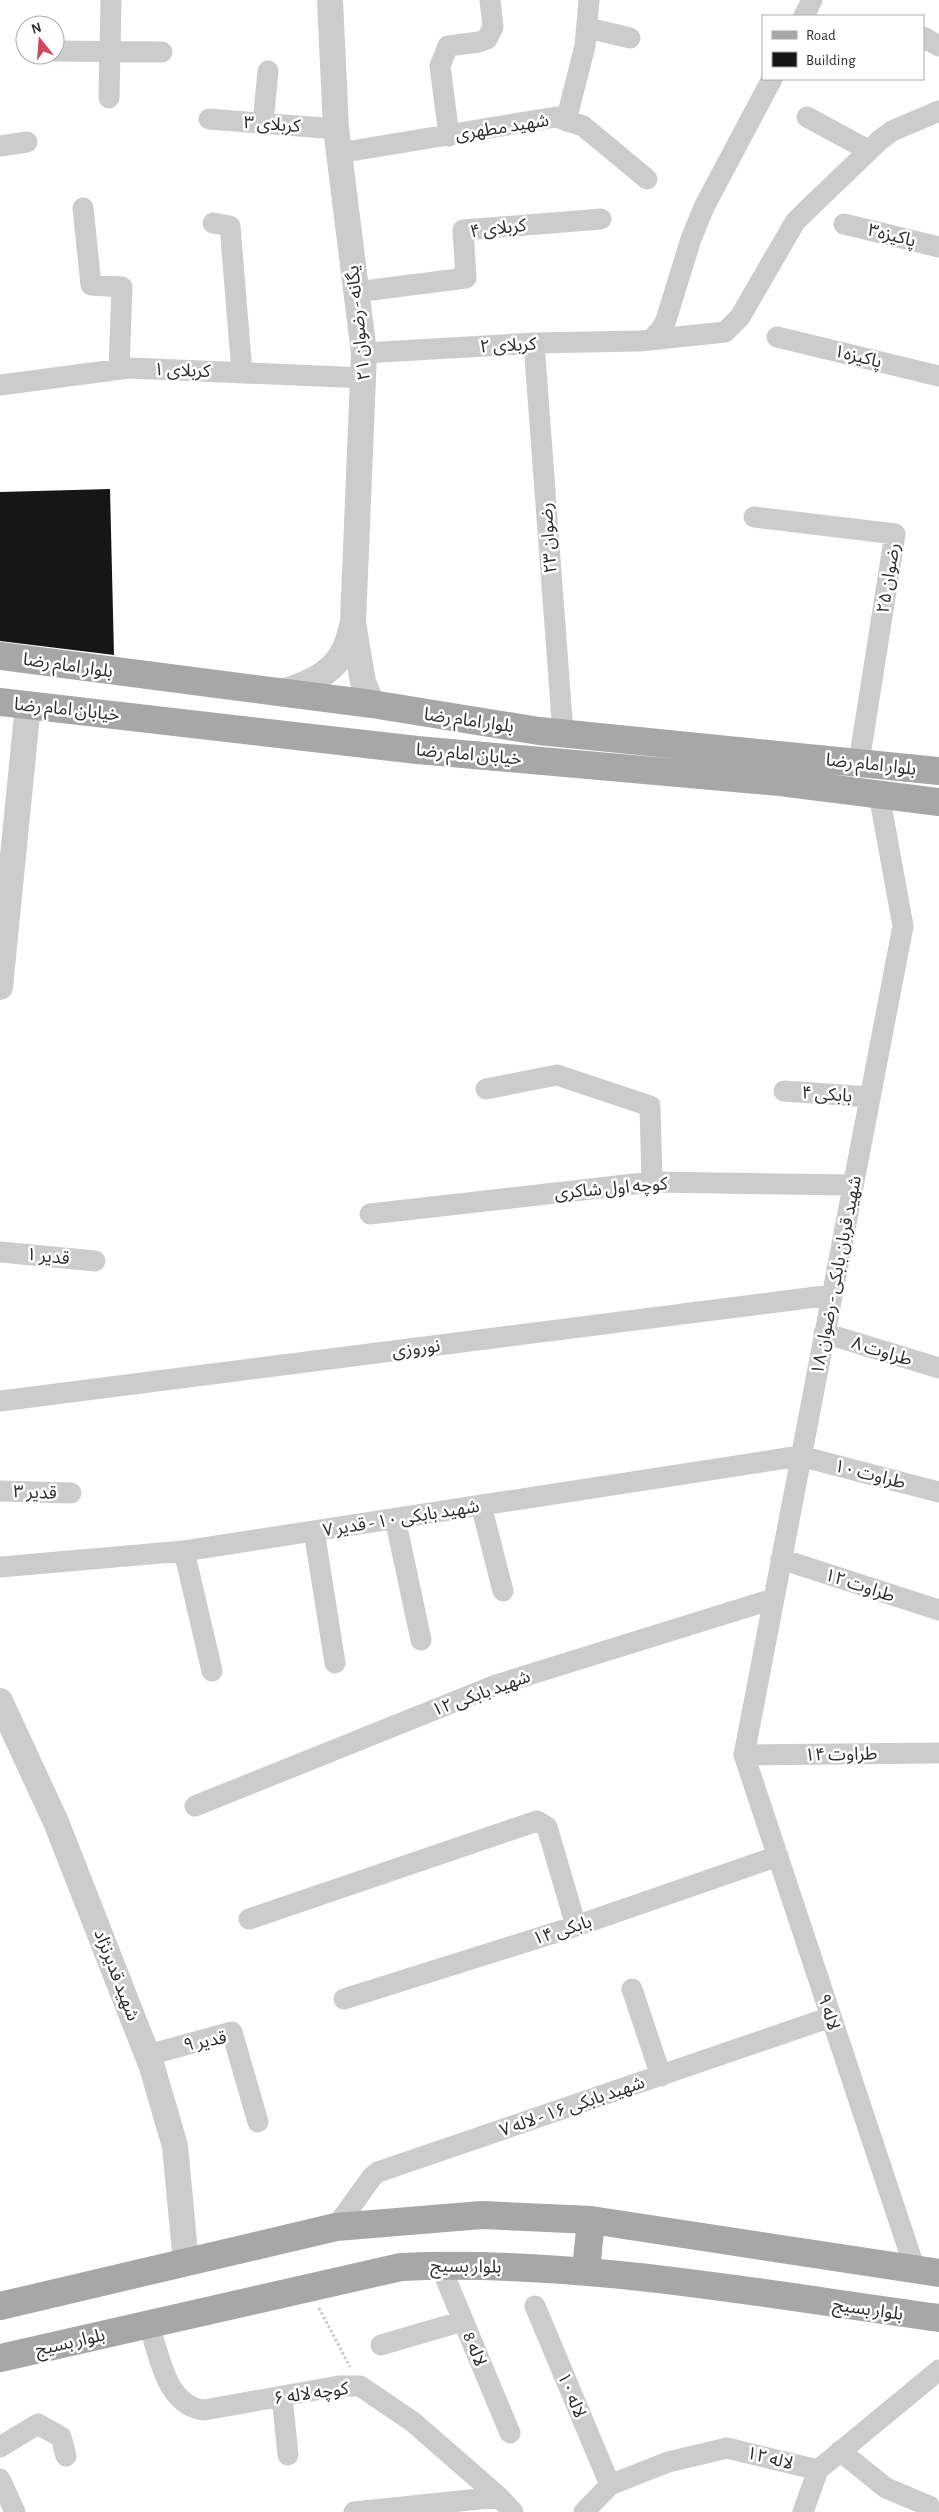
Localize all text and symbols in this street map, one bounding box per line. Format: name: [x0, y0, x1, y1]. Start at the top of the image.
north arrow: [15, 15, 65, 65]
legend: [762, 15, 924, 80]
text: N: [30, 20, 43, 37]
text: Road: [806, 28, 836, 43]
text: Building: [806, 53, 856, 68]
street label: شهید مطهری: [454, 112, 550, 145]
street label: کربلای ۳: [243, 114, 301, 137]
street label: کربلای ۴: [469, 217, 528, 242]
street label: پاکیزه۳: [866, 221, 918, 252]
street label: یگانه - رضوان ۲۱: [343, 264, 375, 382]
street label: کربلای ۲: [479, 336, 537, 357]
street label: پاکیزه۱: [832, 342, 884, 373]
street label: کربلای ۱: [153, 361, 211, 382]
street label: رضوان ۲۳: [538, 502, 561, 574]
street label: رضوان ۲۵: [875, 542, 904, 615]
street label: بلوار امام رضا: [21, 651, 114, 685]
street label: خیابان امام رضا: [13, 695, 121, 728]
street label: بلوار امام رضا: [422, 706, 515, 740]
street label: خیابان امام رضا: [415, 741, 523, 773]
street label: بلوار امام رضا: [824, 751, 917, 783]
street label: بابکی ۴: [801, 1084, 853, 1107]
street label: شهید قربان بابکی - رضوان ۱۸: [809, 1174, 866, 1376]
street label: کوچه اول شاکری: [554, 1175, 669, 1204]
street label: قدیر ۱: [25, 1246, 70, 1269]
street label: طراوت ۸: [849, 1334, 914, 1371]
street label: نوروزی: [391, 1337, 441, 1362]
street label: طراوت ۱۰: [832, 1457, 907, 1493]
street label: قدیر ۳: [13, 1483, 57, 1504]
street label: شهید بابکی ۱۰ - قدیر ۷: [322, 1498, 481, 1541]
street label: طراوت ۱۲: [822, 1566, 897, 1607]
street label: شهید بابکی ۱۲: [430, 1668, 533, 1721]
street label: طراوت ۱۴: [805, 1745, 878, 1766]
street label: بابکی ۱۴: [531, 1913, 594, 1950]
street label: شهید قدیرنژاد: [89, 1927, 142, 2024]
street label: لاله ۹: [814, 1992, 842, 2033]
street label: قدیر ۹: [182, 2029, 228, 2056]
street label: شهید بابکی ۱۶ - لاله ۷: [498, 2074, 647, 2141]
street label: بلوار بسیج: [430, 2257, 502, 2280]
street label: بلوار بسیج: [831, 2296, 904, 2327]
street label: بلوار بسیج: [34, 2326, 108, 2363]
street label: لاله 8: [459, 2330, 489, 2369]
street label: لاله ۱۰: [554, 2370, 589, 2421]
street label: کوچه لاله ۶: [273, 2380, 350, 2409]
street label: لاله ۱۲: [745, 2444, 795, 2473]

